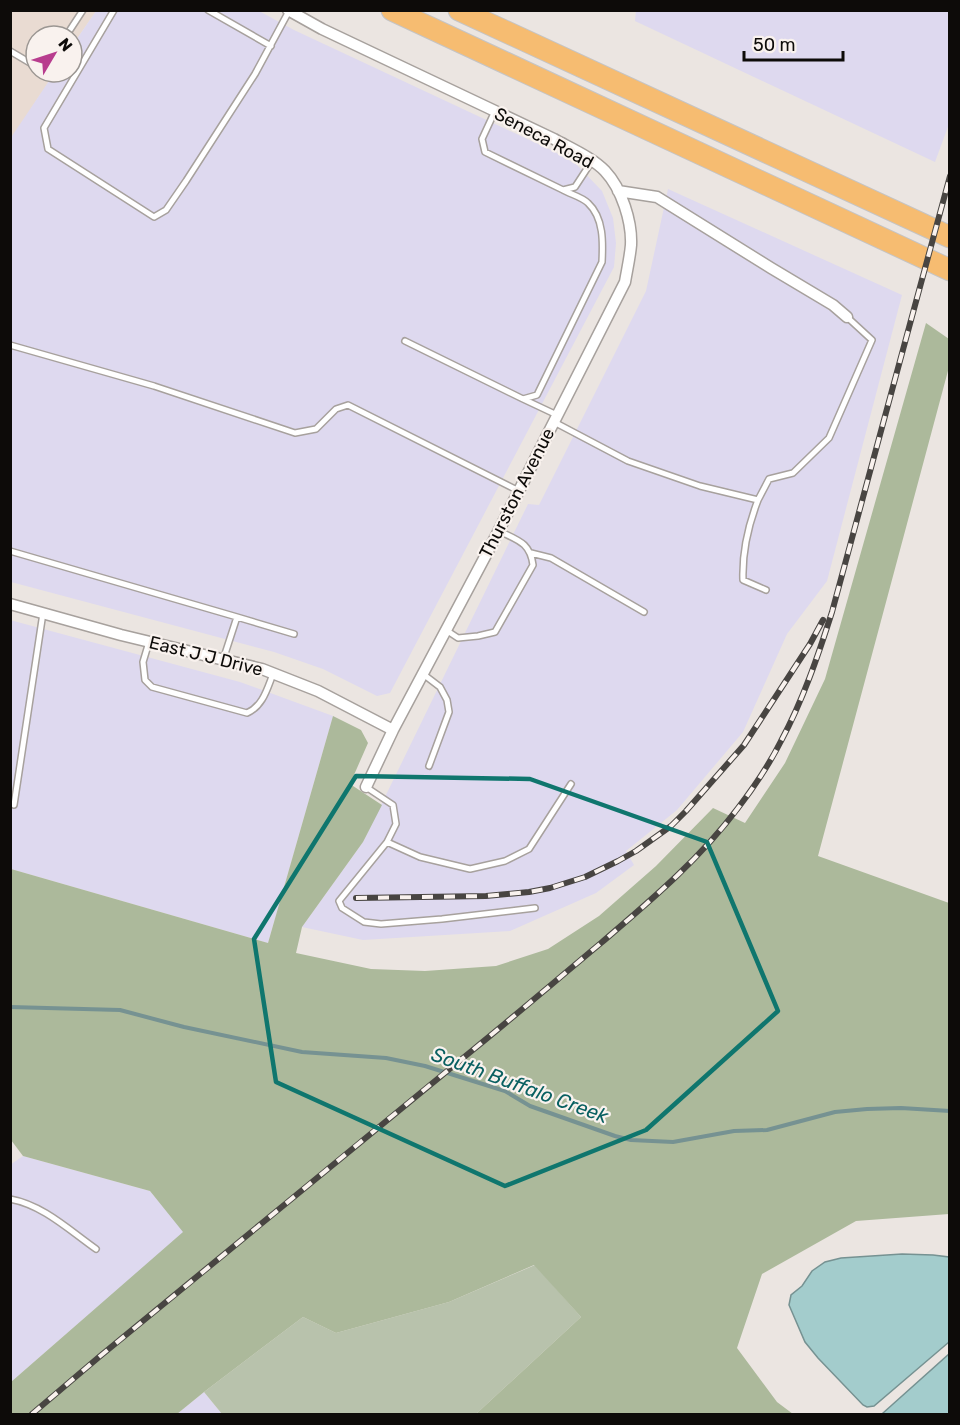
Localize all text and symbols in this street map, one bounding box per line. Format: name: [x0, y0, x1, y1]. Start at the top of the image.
north arrow: [24, 24, 84, 84]
scale bar: [744, 24, 843, 62]
text: N: [54, 34, 76, 55]
text: 50 m: [753, 34, 796, 56]
street label: Seneca Road: [491, 103, 597, 173]
street label: Thurston Avenue: [475, 424, 559, 562]
street label: East J J Drive: [147, 631, 265, 681]
water label: South Buffalo Creek: [428, 1042, 612, 1128]

